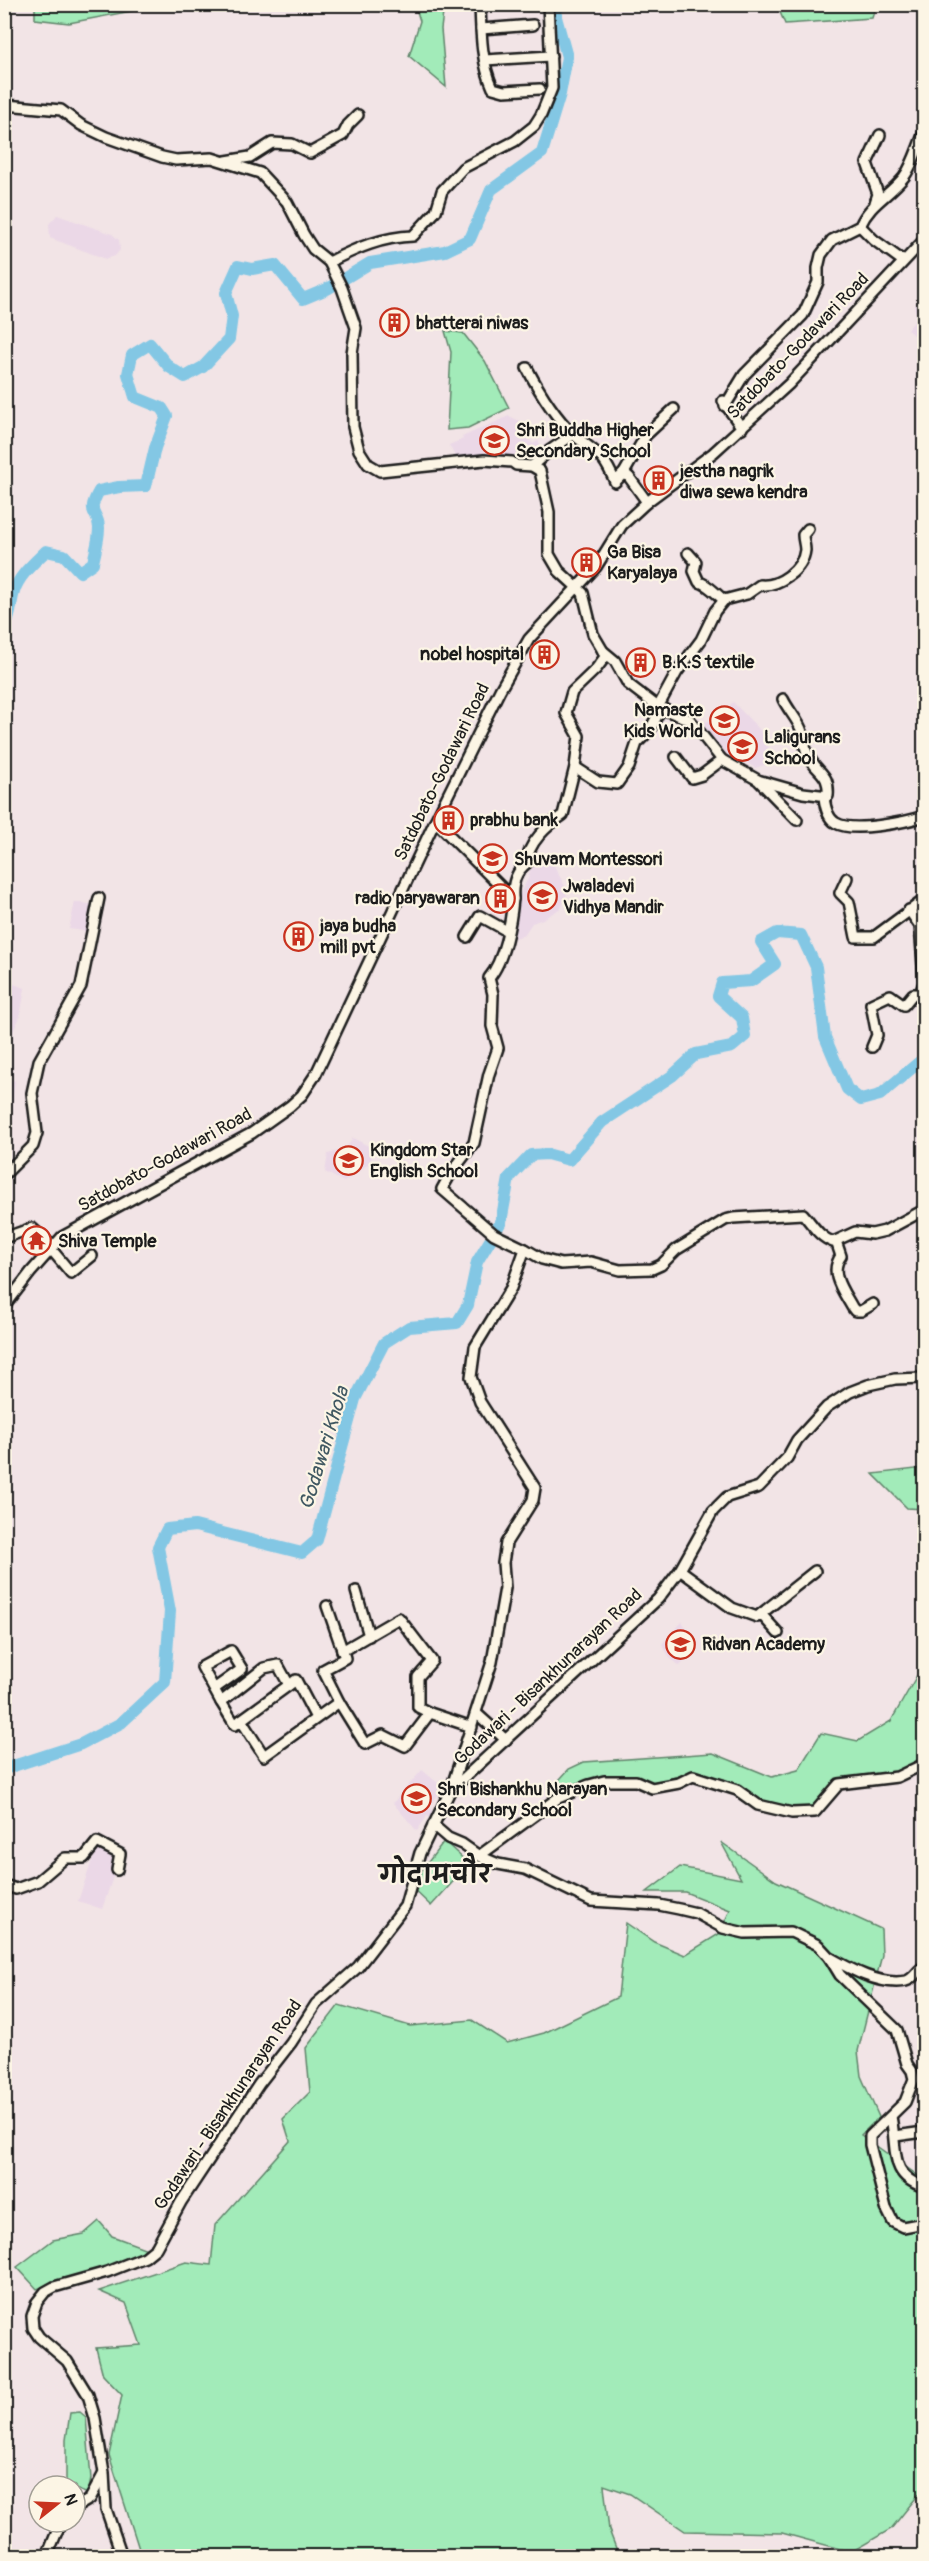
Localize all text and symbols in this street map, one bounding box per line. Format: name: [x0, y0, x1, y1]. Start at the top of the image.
street label: Satdobato-Godawari Road: [722, 268, 874, 424]
building icon: bhatterai niwas: [379, 307, 411, 339]
place label: bhatterai niwas: [416, 312, 529, 335]
place label: Shri Buddha Higher Secondary School: [516, 419, 654, 463]
school or university icon: Shri Buddha Higher Secondary School: [479, 424, 511, 456]
place label: jestha nagrik diwa sewa kendra: [679, 460, 808, 504]
building icon: jestha nagrik diwa sewa kendra: [643, 465, 675, 497]
place label: Ga Bisa Karyalaya: [607, 541, 678, 585]
building icon: Ga Bisa Karyalaya: [570, 546, 602, 578]
building icon: nobel hospital: [529, 638, 561, 670]
place label: nobel hospital: [420, 643, 524, 666]
building icon: B.K.S textile: [625, 646, 657, 678]
place label: B.K.S textile: [662, 651, 755, 674]
street label: Satdobato-Godawari Road: [389, 679, 495, 865]
place label: Namaste Kids World: [624, 699, 704, 743]
school or university icon: Namaste Kids World: [708, 704, 740, 736]
place label: Laligurans School: [764, 726, 841, 770]
school or university icon: Laligurans School: [727, 731, 759, 763]
building icon: prabhu bank: [433, 804, 465, 836]
place label: prabhu bank: [470, 809, 558, 832]
school or university icon: Shuvam Montessori: [477, 843, 509, 875]
place label: Shuvam Montessori: [514, 848, 662, 871]
place label: Jwaladevi Vidhya Mandir: [563, 875, 664, 919]
school or university icon: Jwaladevi Vidhya Mandir: [526, 880, 558, 912]
building icon: radio paryawaran: [485, 882, 517, 914]
place label: radio paryawaran: [355, 887, 480, 910]
place label: jaya budha mill pvt: [319, 915, 397, 959]
building icon: jaya budha mill pvt: [283, 920, 315, 952]
street label: Satdobato-Godawari Road: [74, 1103, 256, 1217]
place label: Kingdom Star English School: [370, 1139, 478, 1183]
school or university icon: Kingdom Star English School: [333, 1144, 365, 1176]
temple icon: Shiva Temple: [21, 1225, 53, 1257]
place label: Shiva Temple: [58, 1230, 158, 1253]
water label: Godawari Khola: [293, 1382, 355, 1512]
street label: Godawari - Bisankhunarayan Road: [449, 1584, 647, 1770]
school or university icon: Ridvan Academy: [665, 1628, 697, 1660]
place label: Ridvan Academy: [702, 1633, 825, 1656]
place label: Shri Bishankhu Narayan Secondary School: [437, 1778, 607, 1822]
school or university icon: Shri Bishankhu Narayan Secondary School: [400, 1783, 432, 1815]
district label: गोदामचौर: [377, 1852, 493, 1890]
street label: Godawari - Bisankhunarayan Road: [149, 1995, 307, 2215]
north arrow: [27, 2474, 87, 2534]
text: N: [59, 2491, 82, 2508]

